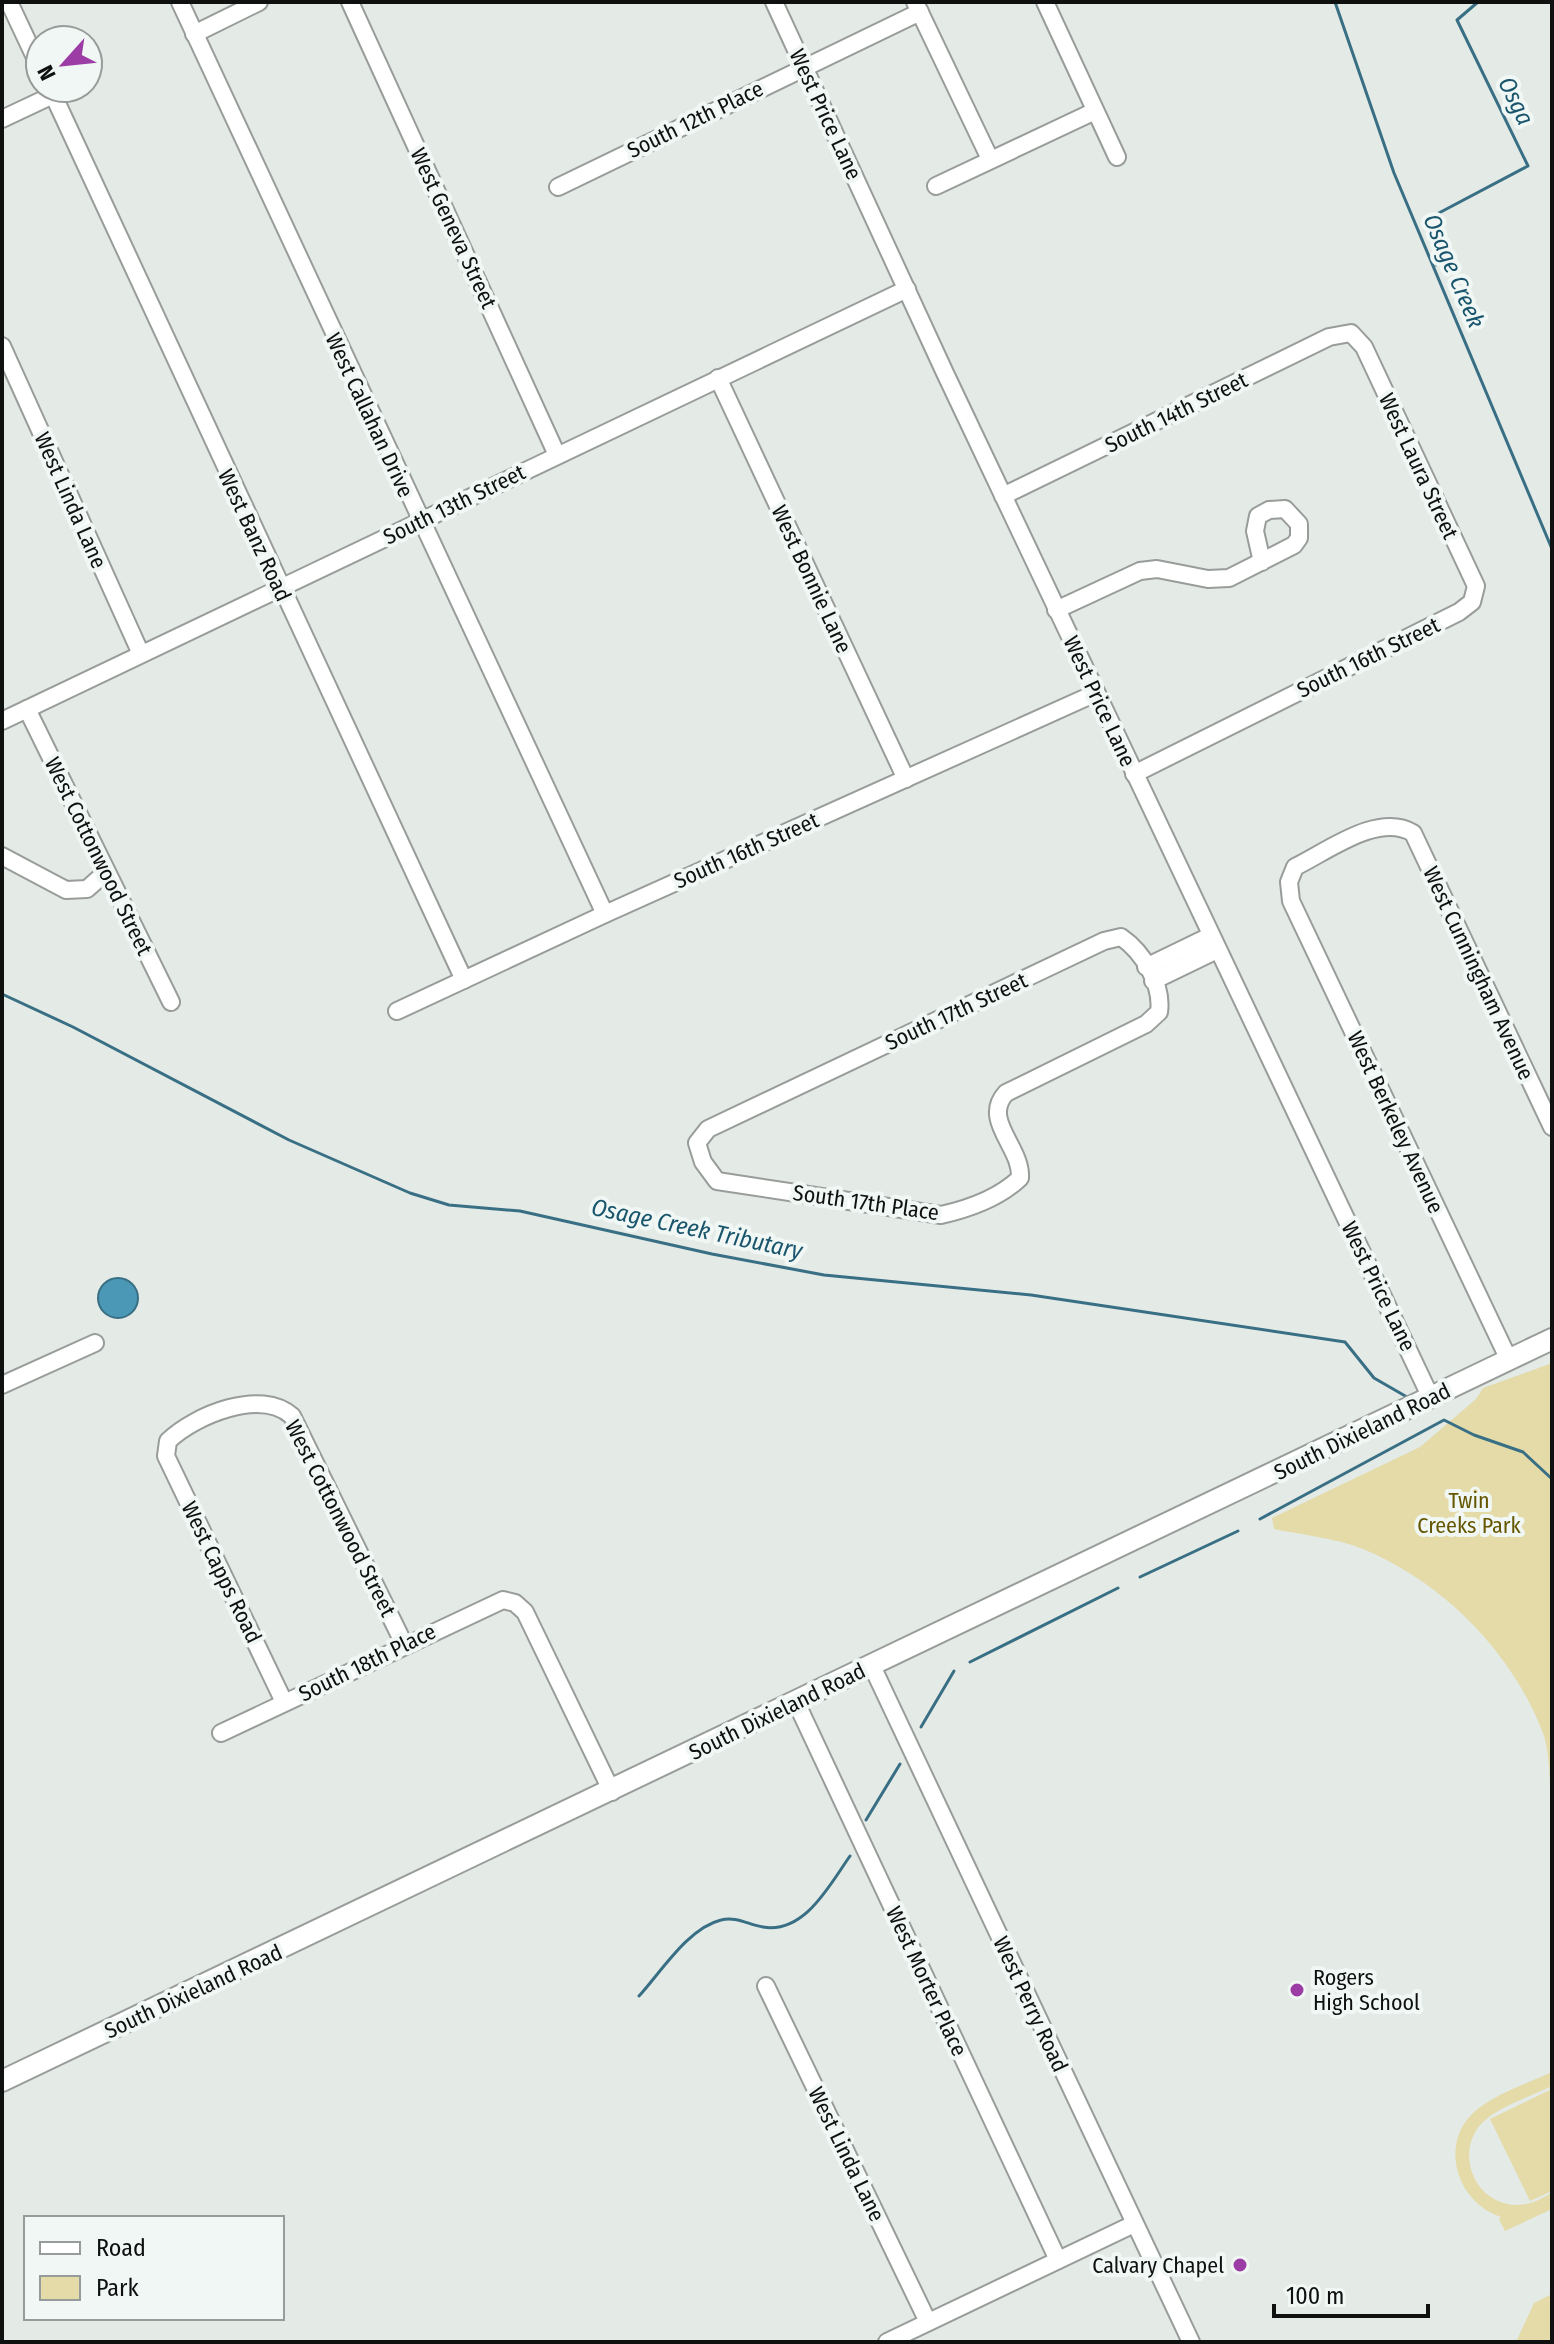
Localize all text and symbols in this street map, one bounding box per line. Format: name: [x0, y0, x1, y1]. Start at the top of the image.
north arrow: [24, 24, 104, 104]
street label: West Price Lane: [784, 45, 868, 184]
text: N: [32, 61, 62, 85]
water label: Osga: [1492, 72, 1540, 130]
street label: South 12th Place: [623, 75, 768, 164]
street label: West Geneva Street: [404, 144, 503, 314]
water label: Osage Creek: [1417, 210, 1491, 332]
street label: West Callahan Drive: [320, 329, 419, 502]
street label: South 14th Street: [1101, 366, 1253, 459]
street label: West Laura Street: [1373, 389, 1464, 544]
street label: West Linda Lane: [28, 428, 113, 573]
street label: South 13th Street: [379, 458, 530, 550]
street label: West Banz Road: [212, 465, 297, 606]
street label: West Bonnie Lane: [765, 501, 858, 657]
street label: South 16th Street: [1292, 611, 1445, 704]
street label: West Price Lane: [1058, 632, 1142, 771]
street label: West Cottonwood Street: [39, 753, 159, 960]
street label: South 16th Street: [670, 806, 823, 894]
street label: West Cunningham Avenue: [1417, 862, 1540, 1084]
street label: South 17th Street: [881, 966, 1032, 1056]
street label: West Berkeley Avenue: [1341, 1027, 1450, 1218]
street label: South 17th Place: [791, 1179, 941, 1226]
water label: Osage Creek Tributary: [589, 1193, 806, 1265]
street label: West Price Lane: [1336, 1217, 1422, 1356]
street label: South Dixieland Road: [1270, 1377, 1455, 1486]
street label: West Cottonwood Street: [279, 1415, 402, 1622]
park label: Twin Creeks Park: [1417, 1487, 1521, 1539]
street label: West Capps Road: [176, 1497, 267, 1647]
street label: South 18th Place: [294, 1618, 440, 1707]
street label: South Dixieland Road: [685, 1657, 870, 1766]
street label: West Morter Place: [880, 1902, 973, 2060]
street label: West Perry Road: [987, 1932, 1074, 2076]
street label: South Dixieland Road: [100, 1938, 286, 2044]
place label: Rogers High School: [1313, 1964, 1420, 2016]
marker: Rogers High School: [1288, 1981, 1306, 1999]
street label: West Linda Lane: [802, 2083, 891, 2226]
legend: [24, 2216, 284, 2320]
text: Road: [96, 2234, 146, 2262]
place label: Calvary Chapel: [1092, 2252, 1224, 2279]
marker: Calvary Chapel: [1231, 2256, 1249, 2274]
scale bar: [1274, 2268, 1428, 2318]
text: Park: [96, 2274, 139, 2302]
text: 100 m: [1286, 2282, 1344, 2310]

